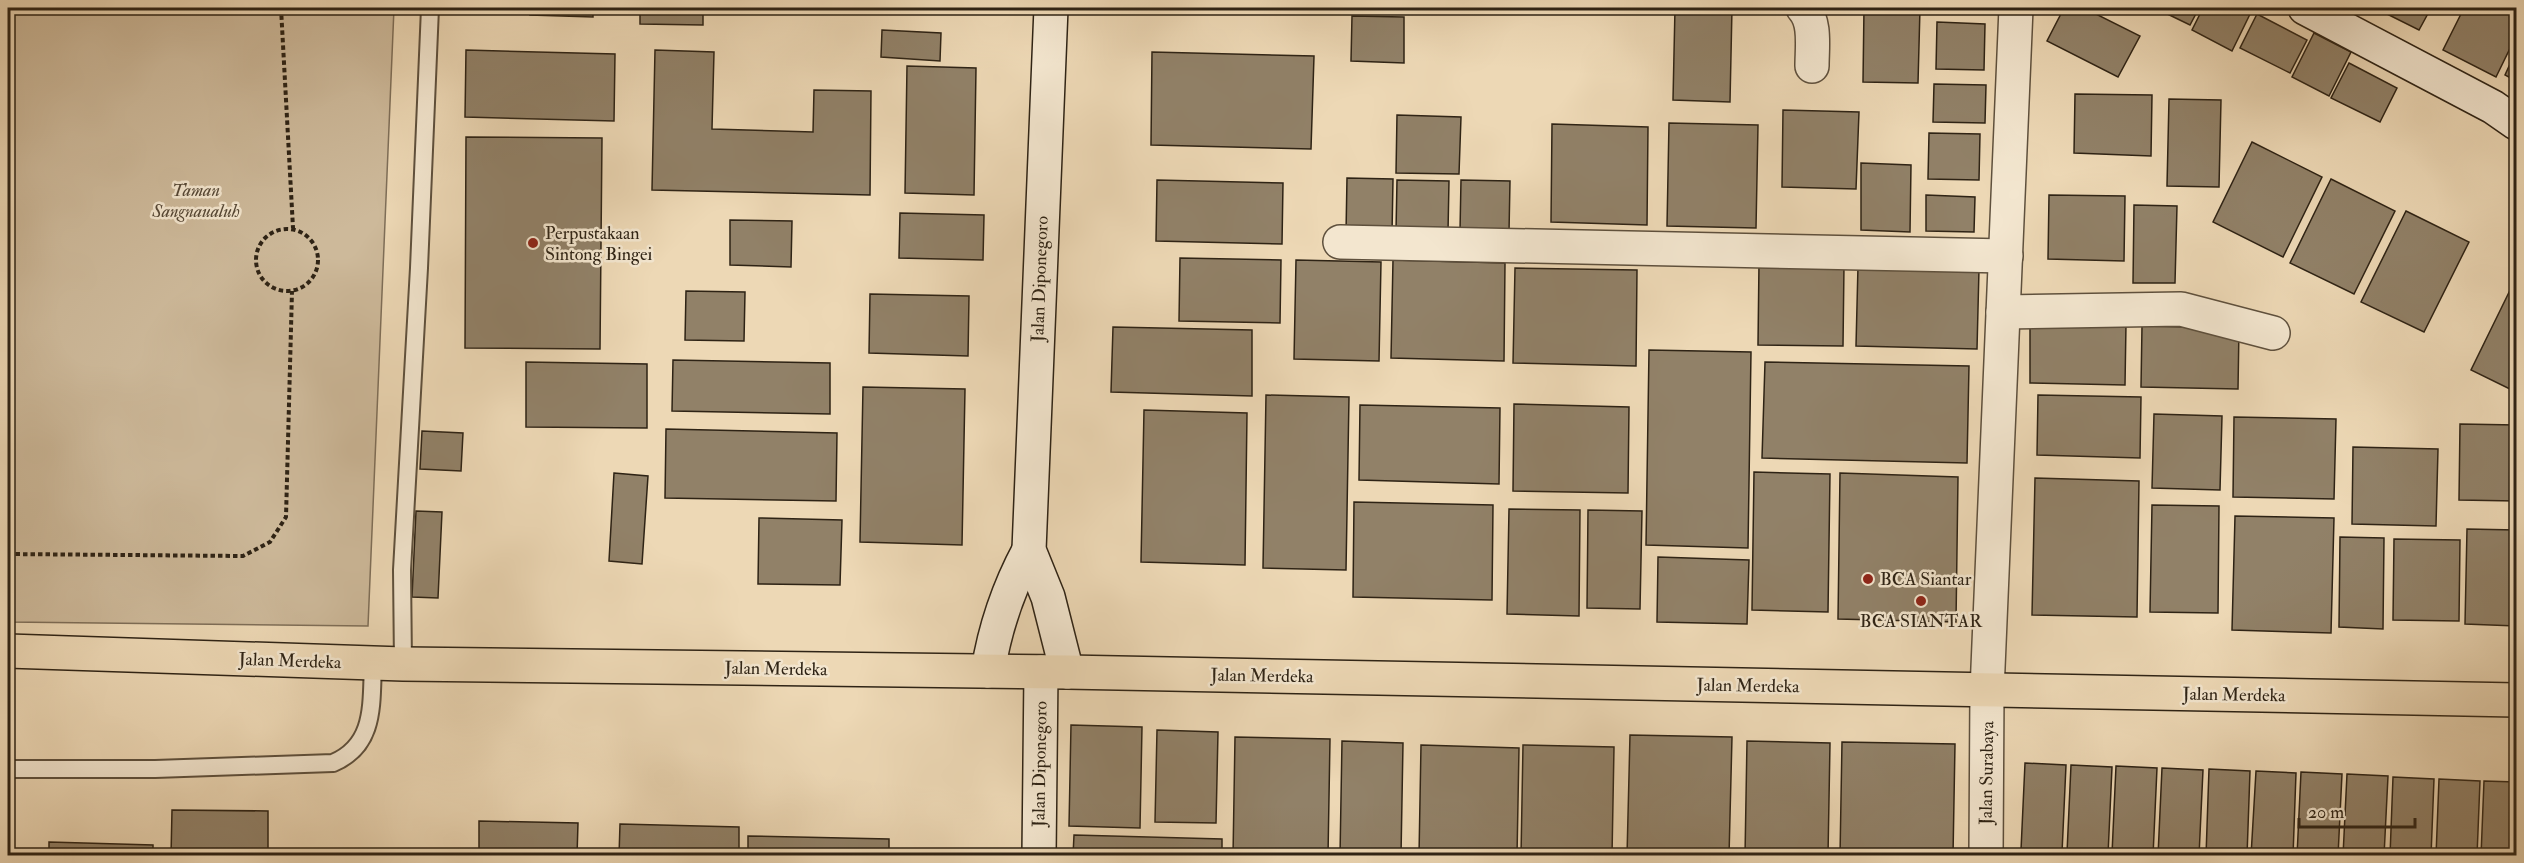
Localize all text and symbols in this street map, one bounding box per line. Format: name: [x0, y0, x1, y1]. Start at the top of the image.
park label: Taman Sangnaualuh: [151, 179, 240, 223]
street label: Jalan Diponegoro: [1026, 215, 1054, 343]
place label: Perpustakaan Sintong Bingei: [545, 222, 652, 266]
marker: Perpustakaan Sintong Bingei: [526, 236, 540, 250]
place label: BCA Siantar: [1880, 568, 1972, 591]
marker: BCA Siantar: [1861, 572, 1875, 586]
marker: BCA SIANTAR: [1914, 594, 1928, 608]
place label: BCA SIANTAR: [1860, 610, 1983, 633]
street label: Jalan Merdeka: [237, 648, 342, 674]
street label: Jalan Merdeka: [723, 657, 828, 681]
street label: Jalan Merdeka: [1209, 664, 1314, 688]
street label: Jalan Merdeka: [1695, 674, 1800, 698]
street label: Jalan Merdeka: [2181, 683, 2286, 707]
street label: Jalan Diponegoro: [1027, 700, 1053, 828]
street label: Jalan Surabaya: [1975, 720, 1999, 826]
scale bar: [2299, 791, 2414, 829]
text: 20 m: [2308, 801, 2344, 824]

